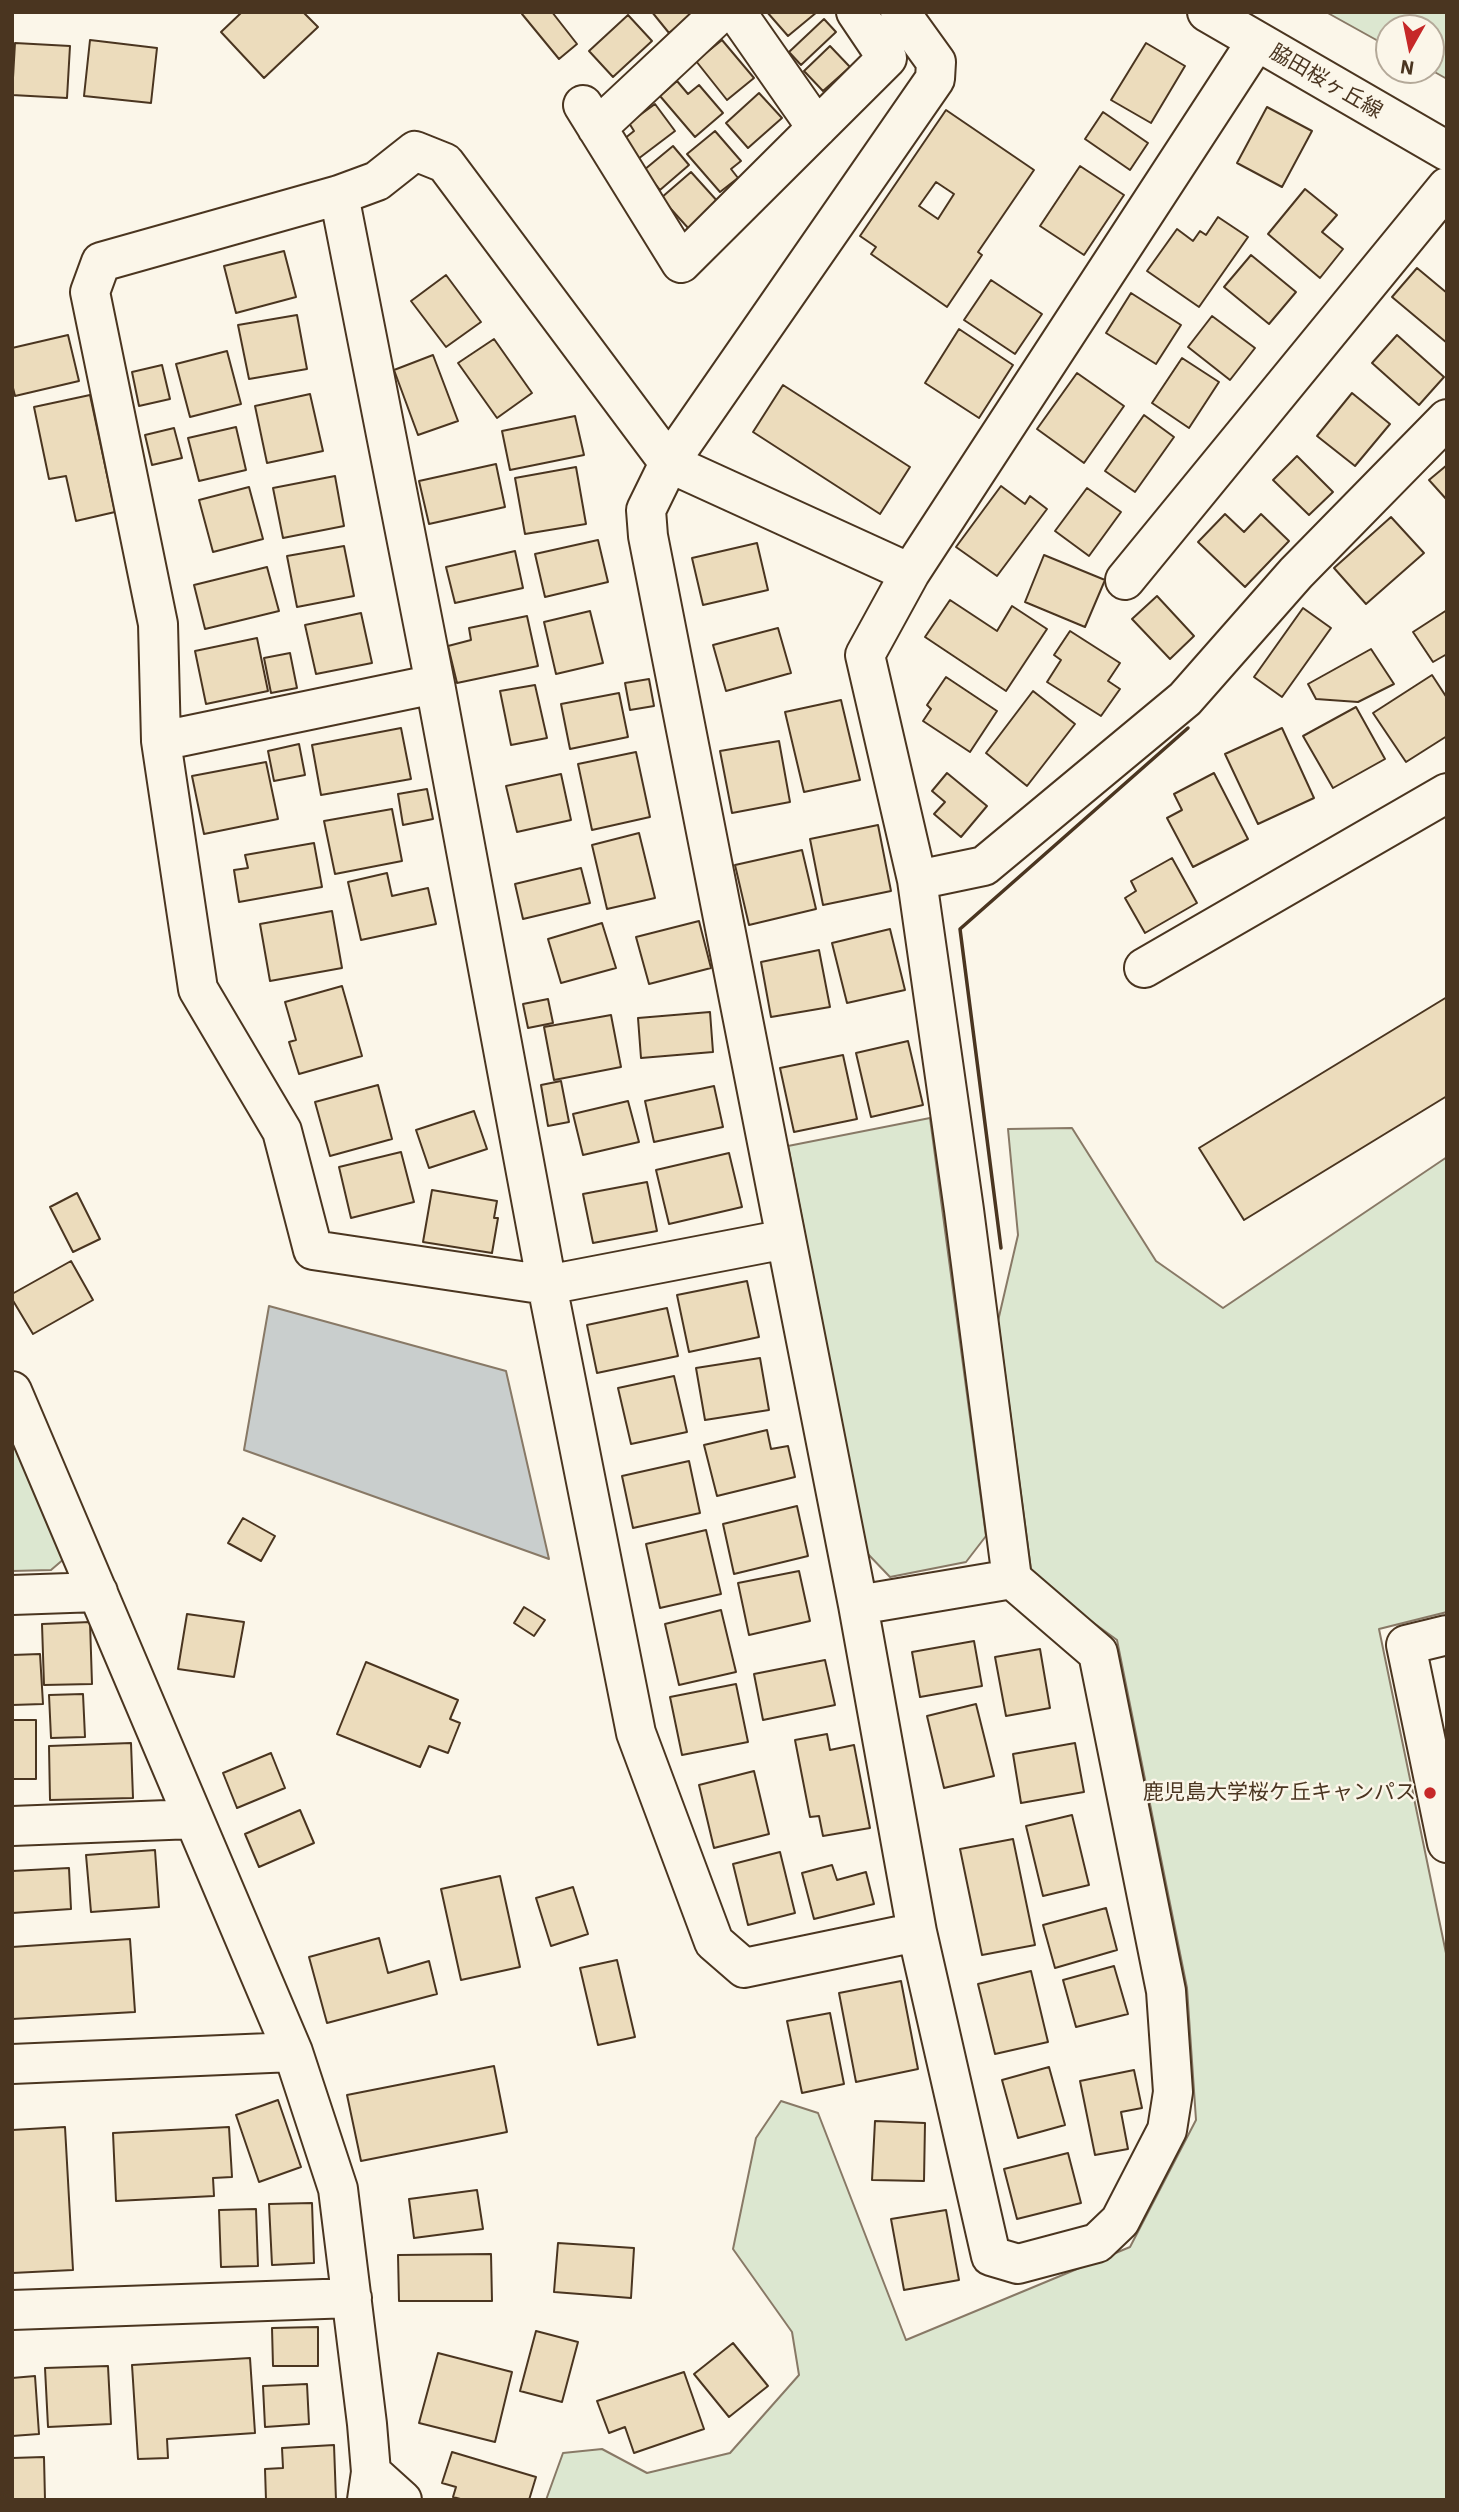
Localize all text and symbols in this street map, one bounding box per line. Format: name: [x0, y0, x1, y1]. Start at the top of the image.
north arrow: [1375, 14, 1445, 84]
street label: 脇田桜ヶ丘線: [1265, 40, 1387, 124]
text: N: [1398, 55, 1416, 81]
place label: 鹿児島大学桜ケ丘キャンパス: [1143, 1780, 1416, 1806]
marker: 鹿児島大学桜ケ丘キャンパス: [1422, 1785, 1438, 1801]

